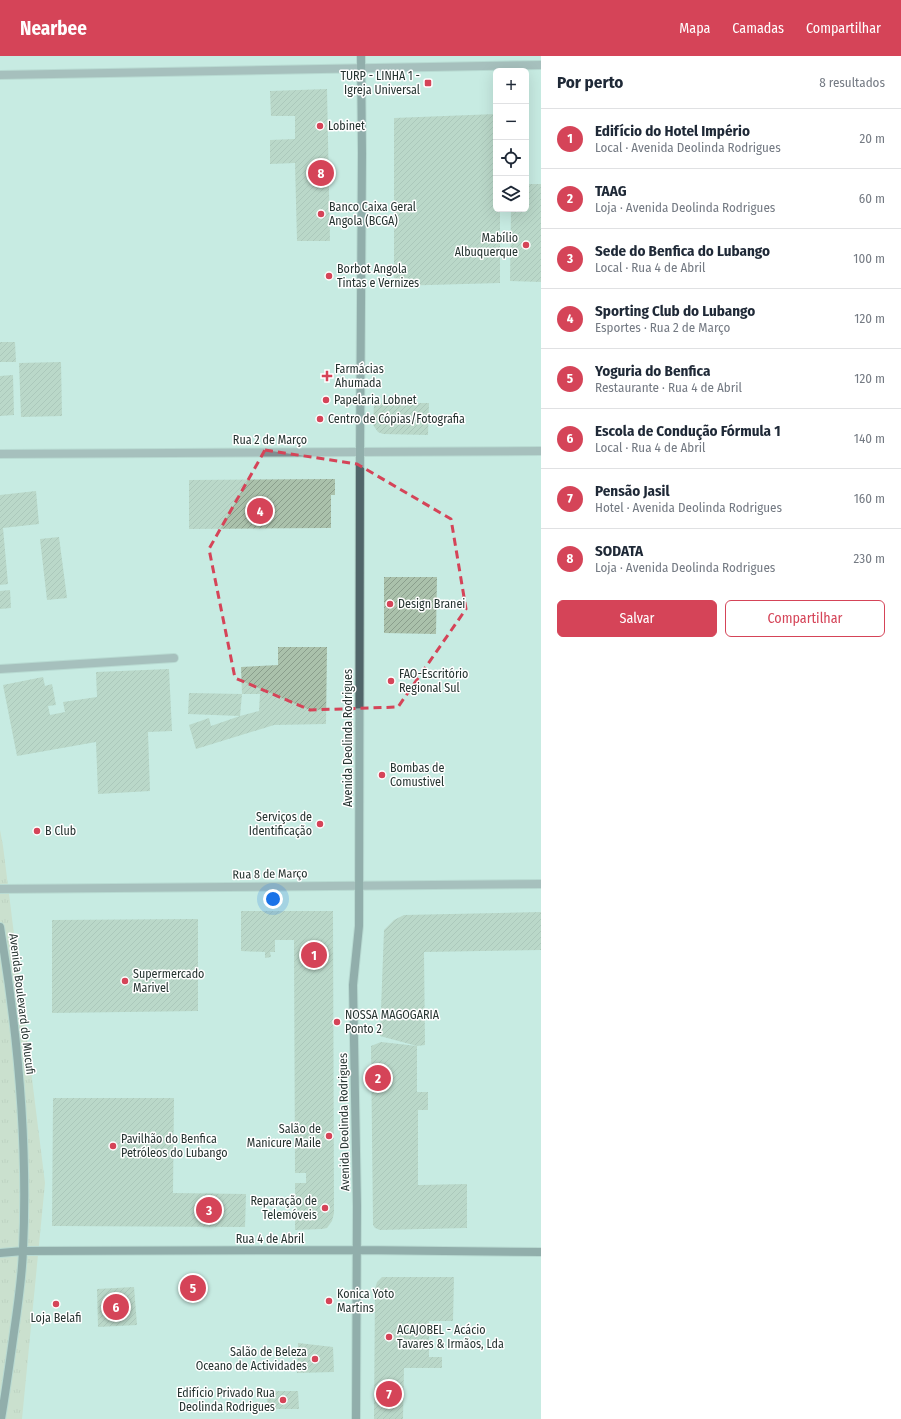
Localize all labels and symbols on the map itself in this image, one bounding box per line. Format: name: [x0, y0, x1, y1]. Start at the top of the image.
place label: TURP - LINHA 1 - Igreja Universal: [340, 69, 420, 97]
marker: TURP - LINHA 1 - Igreja Universal: [423, 78, 433, 88]
place label: Lobinet: [328, 119, 365, 133]
marker: Lobinet: [315, 121, 325, 131]
pin: 8: [308, 158, 334, 188]
place label: Banco Caixa Geral Angola (BCGA): [329, 200, 416, 228]
marker: Banco Caixa Geral Angola (BCGA): [316, 209, 326, 219]
place label: Mabílio Albuquerque: [455, 231, 518, 259]
marker: Mabílio Albuquerque: [521, 240, 531, 250]
place label: Borbot Angola Tintas e Vernizes: [337, 262, 419, 290]
marker: Borbot Angola Tintas e Vernizes: [324, 271, 334, 281]
place label: Farmácias Ahumada: [335, 362, 384, 390]
marker: Farmácias Ahumada: [322, 371, 332, 381]
place label: Papelaria Lobnet: [334, 393, 417, 407]
marker: Papelaria Lobnet: [321, 395, 331, 405]
place label: Centro de Cópias/Fotografia: [328, 412, 465, 426]
marker: Centro de Cópias/Fotografia: [315, 414, 325, 424]
street label: Rua 2 de Março: [233, 433, 307, 447]
pin: 4: [247, 496, 273, 526]
place label: Design Branei: [398, 597, 465, 611]
marker: Design Branei: [385, 599, 395, 609]
place label: FAO-Escritório Regional Sul: [399, 667, 468, 695]
street label: Avenida Deolinda Rodrigues: [341, 669, 355, 807]
marker: FAO-Escritório Regional Sul: [386, 676, 396, 686]
place label: Bombas de Comustivel: [390, 761, 445, 789]
marker: Bombas de Comustivel: [377, 770, 387, 780]
place label: Serviços de Identificação: [249, 810, 312, 838]
marker: Serviços de Identificação: [315, 819, 325, 829]
place label: B Club: [45, 824, 76, 838]
marker: B Club: [32, 826, 42, 836]
street label: Rua 8 de Março: [232, 866, 308, 882]
your location: [263, 889, 283, 909]
street label: Avenida Boulevard do Mucufi: [6, 933, 38, 1075]
pin: 1: [301, 940, 327, 970]
place label: Supermercado Marivel: [133, 967, 204, 995]
marker: Supermercado Marivel: [120, 976, 130, 986]
place label: NOSSA MAGOGARIA Ponto 2: [345, 1008, 440, 1036]
marker: NOSSA MAGOGARIA Ponto 2: [332, 1017, 342, 1027]
street label: Avenida Deolinda Rodrigues: [336, 1053, 352, 1191]
pin: 2: [365, 1063, 391, 1093]
place label: Salão de Manicure Maile: [247, 1122, 321, 1150]
marker: Salão de Manicure Maile: [324, 1131, 334, 1141]
place label: Pavilhão do Benfica Petróleos do Lubango: [121, 1132, 227, 1160]
marker: Pavilhão do Benfica Petróleos do Lubango: [108, 1141, 118, 1151]
place label: Reparação de Telemóveis: [250, 1194, 317, 1222]
pin: 3: [196, 1195, 222, 1225]
marker: Reparação de Telemóveis: [320, 1203, 330, 1213]
street label: Rua 4 de Abril: [236, 1232, 304, 1246]
pin: 5: [180, 1273, 206, 1303]
place label: Konica Yoto Martins: [337, 1287, 394, 1315]
pin: 6: [103, 1292, 129, 1322]
marker: Konica Yoto Martins: [324, 1296, 334, 1306]
marker: Loja Belafi: [51, 1299, 61, 1309]
place label: Loja Belafi: [31, 1311, 81, 1325]
place label: ACAJOBEL - Acácio Tavares & Irmãos, Lda: [397, 1323, 504, 1351]
marker: ACAJOBEL - Acácio Tavares & Irmãos, Lda: [384, 1332, 394, 1342]
place label: Salão de Beleza Oceano de Actividades: [196, 1345, 307, 1373]
marker: Salão de Beleza Oceano de Actividades: [310, 1354, 320, 1364]
pin: 7: [376, 1379, 402, 1409]
place label: Edifício Privado Rua Deolinda Rodrigues: [177, 1386, 275, 1414]
marker: Edifício Privado Rua Deolinda Rodrigues: [278, 1395, 288, 1405]

